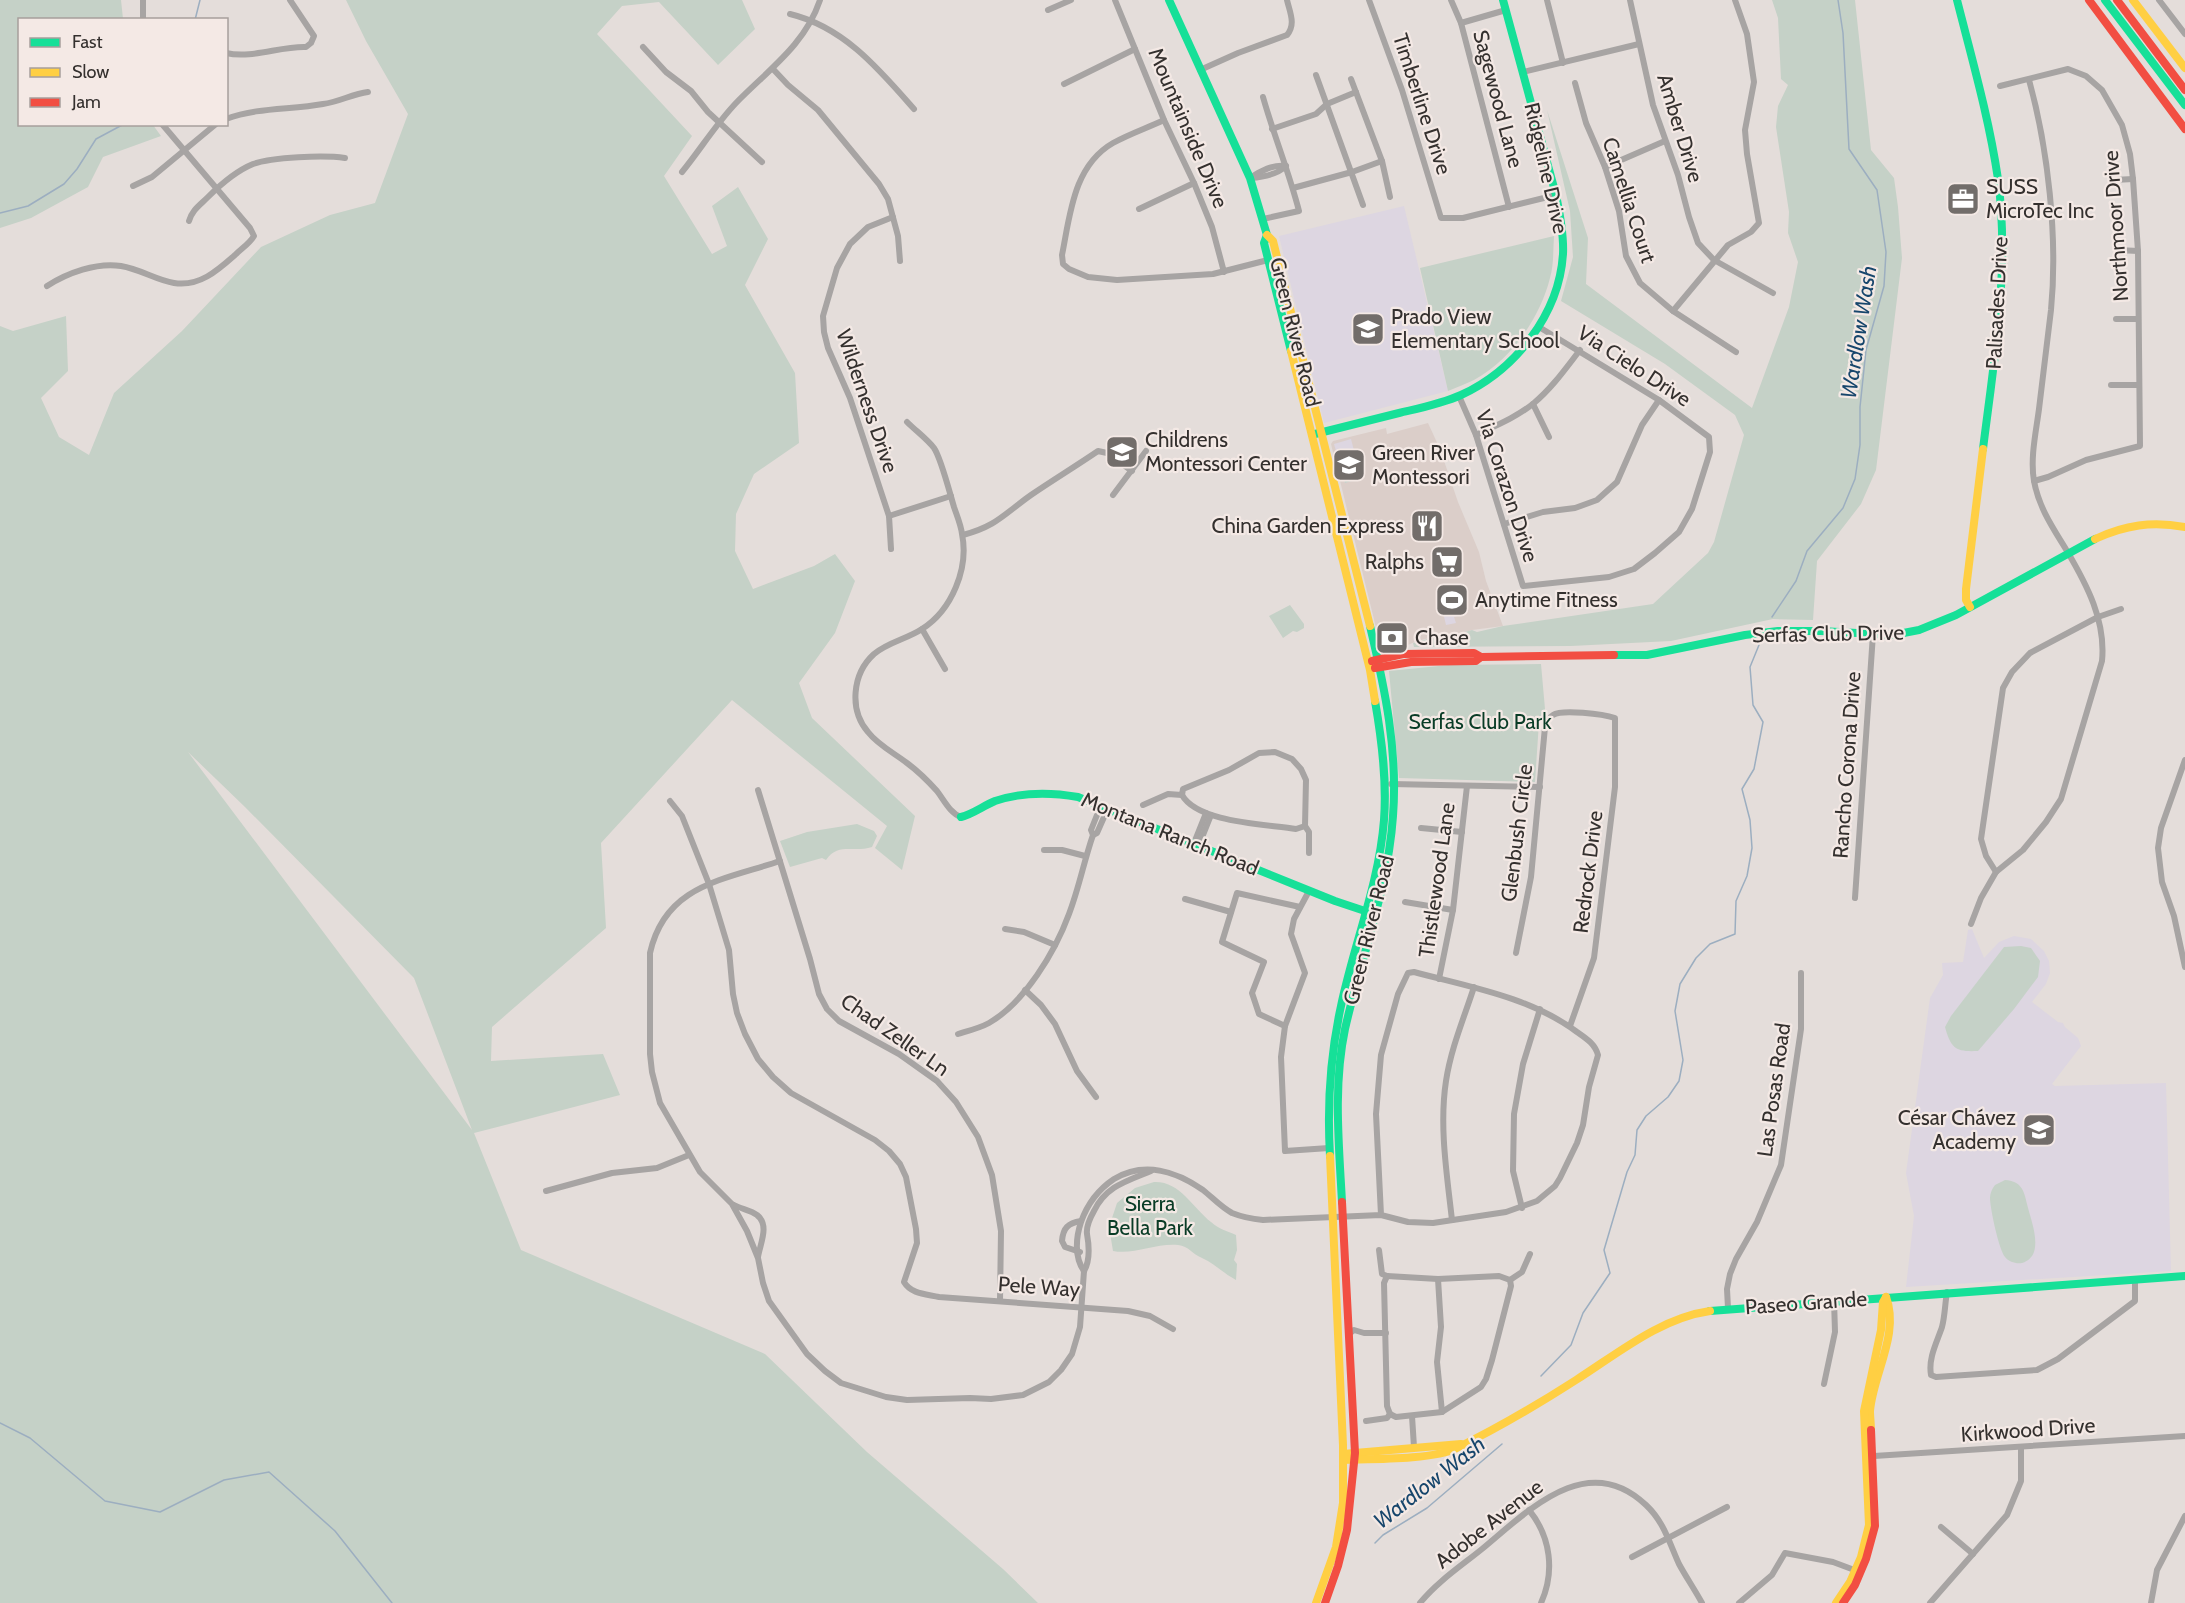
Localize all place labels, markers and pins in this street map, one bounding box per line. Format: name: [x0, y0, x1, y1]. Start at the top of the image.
place label: SUSS MicroTec Inc: [1986, 174, 2094, 223]
office icon: SUSS MicroTec Inc: [1945, 181, 1981, 217]
place label: Prado View Elementary School: [1391, 304, 1559, 353]
school or university icon: Prado View Elementary School: [1350, 311, 1386, 347]
place label: Childrens Montessori Center: [1145, 427, 1307, 476]
school or university icon: Childrens Montessori Center: [1104, 434, 1140, 470]
place label: Green River Montessori: [1372, 440, 1475, 489]
school or university icon: Green River Montessori: [1331, 447, 1367, 483]
restaurant icon: China Garden Express: [1409, 508, 1445, 544]
place label: China Garden Express: [1211, 513, 1404, 538]
supermarket icon: Ralphs: [1429, 544, 1465, 580]
place label: Ralphs: [1365, 549, 1424, 574]
sports icon: Anytime Fitness: [1434, 582, 1470, 618]
place label: Anytime Fitness: [1475, 587, 1618, 612]
bank icon: Chase: [1374, 620, 1410, 656]
place label: Chase: [1415, 625, 1469, 650]
place label: César Chávez Academy: [1898, 1105, 2016, 1154]
school or university icon: César Chávez Academy: [2021, 1112, 2057, 1148]

